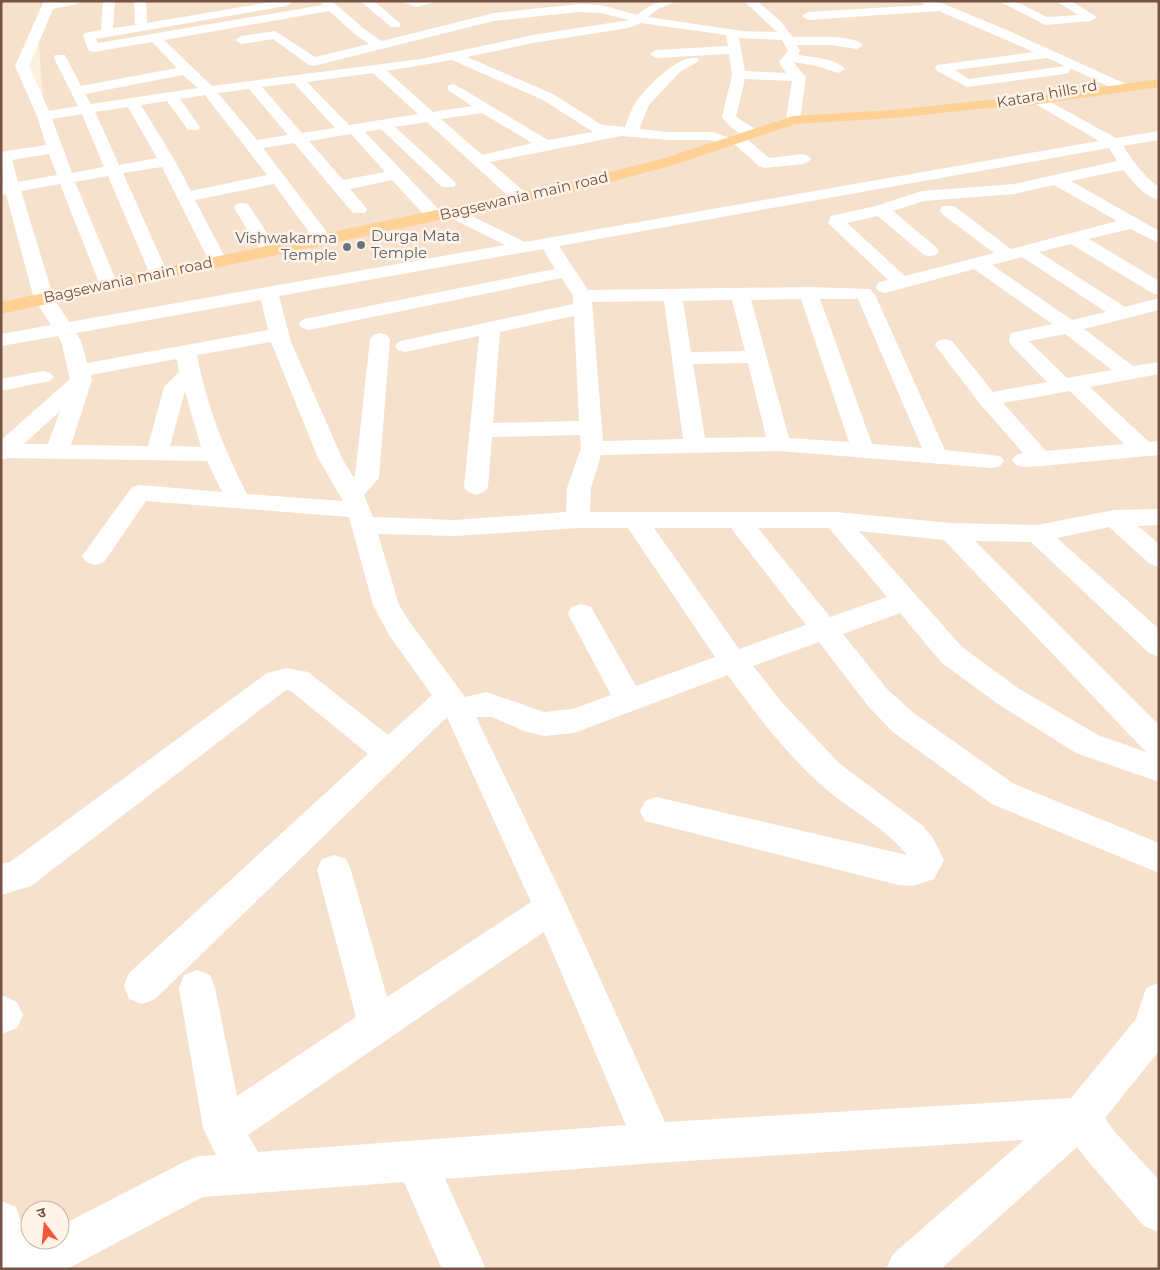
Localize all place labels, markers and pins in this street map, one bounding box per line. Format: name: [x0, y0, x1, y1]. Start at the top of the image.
place label: Durga Mata Temple: [371, 226, 460, 262]
place label: Vishwakarma Temple: [235, 228, 337, 264]
marker: Durga Mata Temple: [355, 239, 367, 251]
marker: Vishwakarma Temple: [341, 241, 353, 253]

